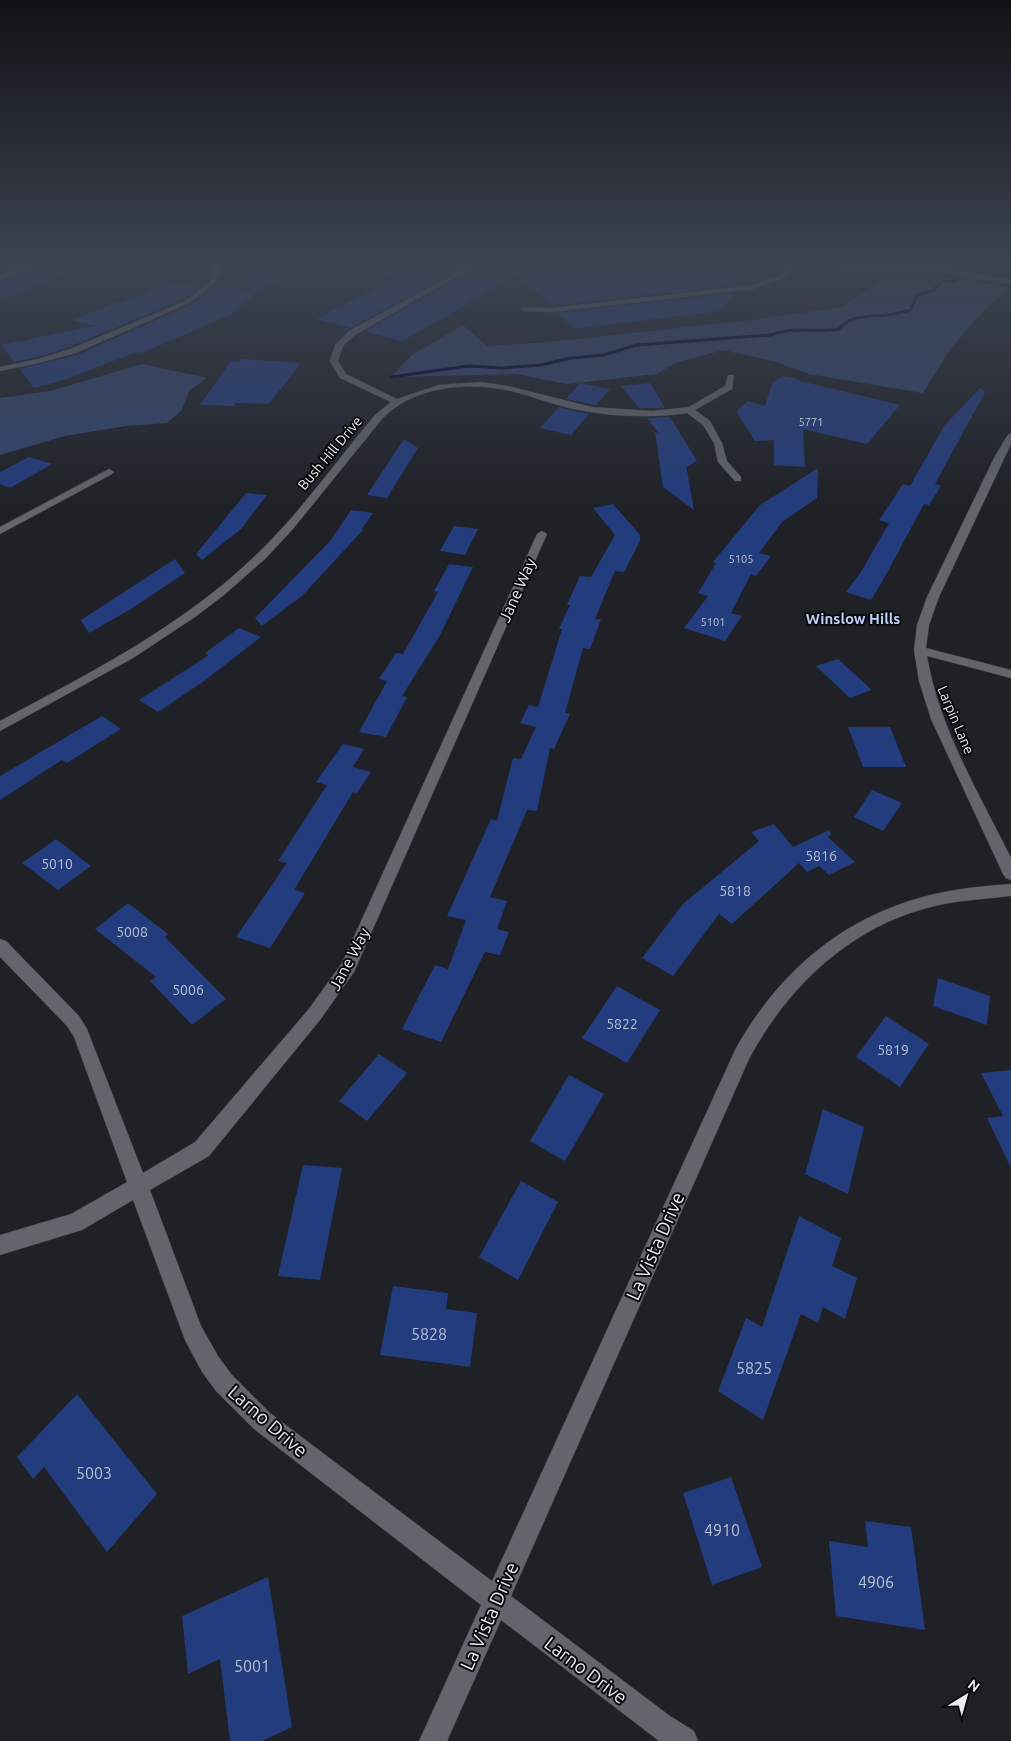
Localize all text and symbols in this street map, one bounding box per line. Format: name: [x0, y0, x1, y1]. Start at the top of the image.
street label: Bush Hill Drive: [295, 413, 365, 493]
house number: 5771: [799, 416, 823, 428]
house number: 5105: [729, 553, 753, 565]
street label: Jane Way: [495, 555, 539, 625]
district label: Winslow Hills: [806, 610, 900, 627]
house number: 5101: [701, 616, 725, 628]
street label: Larpin Lane: [934, 684, 978, 756]
house number: 5816: [805, 848, 837, 864]
house number: 5010: [41, 856, 73, 872]
house number: 5818: [719, 883, 751, 899]
house number: 5008: [116, 924, 148, 940]
street label: Jane Way: [325, 924, 373, 993]
house number: 5006: [172, 982, 204, 998]
house number: 5822: [606, 1016, 638, 1032]
house number: 5819: [877, 1042, 909, 1058]
street label: La Vista Drive: [621, 1189, 689, 1303]
house number: 5828: [411, 1325, 447, 1343]
house number: 5825: [736, 1359, 772, 1377]
street label: Larno Drive: [224, 1381, 312, 1461]
house number: 5003: [76, 1464, 112, 1482]
house number: 4910: [704, 1521, 740, 1539]
street label: La Vista Drive: [455, 1559, 523, 1673]
house number: 4906: [858, 1573, 894, 1591]
street label: Larno Drive: [540, 1632, 632, 1708]
house number: 5001: [234, 1657, 270, 1675]
north arrow: [941, 1671, 991, 1721]
text: N: [965, 1676, 983, 1695]

